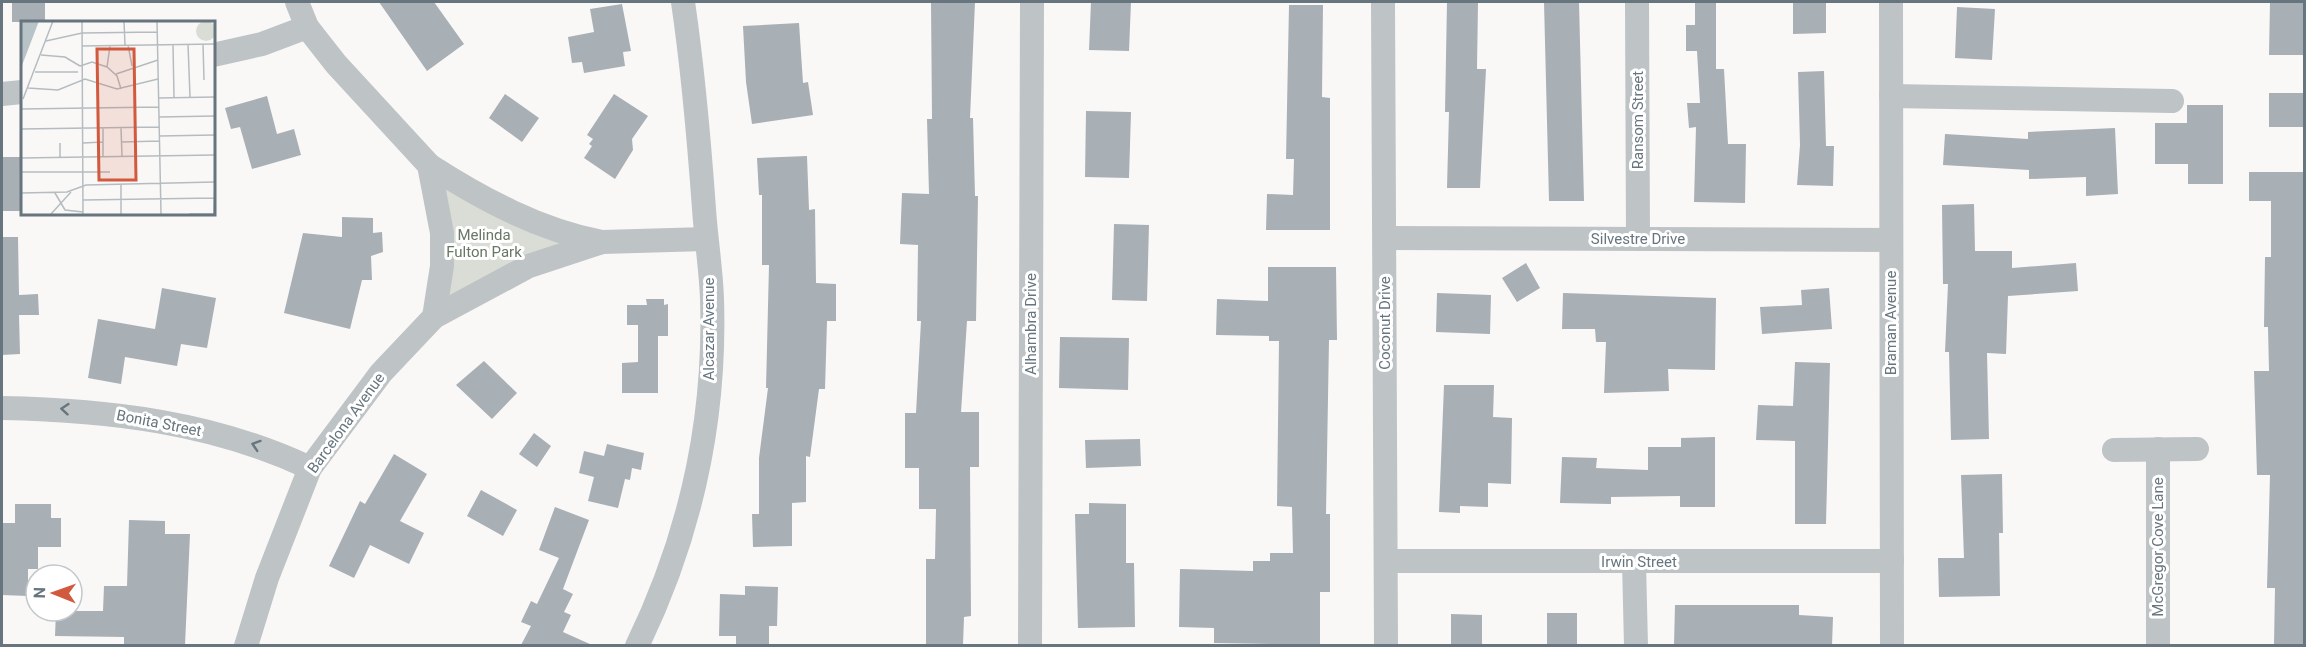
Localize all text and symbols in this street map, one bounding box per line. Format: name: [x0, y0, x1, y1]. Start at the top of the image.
inset map: [21, 21, 214, 214]
street label: Ransom Street: [1629, 71, 1647, 169]
park label: Melinda Fulton Park: [446, 226, 522, 261]
street label: Silvestre Drive: [1591, 230, 1685, 248]
street label: Braman Avenue: [1882, 271, 1900, 375]
street label: Alhambra Drive: [1022, 273, 1040, 375]
street label: Coconut Drive: [1376, 276, 1394, 370]
street label: Alcazar Avenue: [700, 278, 718, 380]
street label: Barcelona Avenue: [304, 369, 388, 477]
one-way arrow: [60, 403, 69, 416]
street label: Bonita Street: [115, 406, 203, 440]
one-way arrow: [251, 440, 262, 452]
street label: McGregor Cove Lane: [2149, 477, 2167, 617]
street label: Irwin Street: [1601, 553, 1677, 571]
north arrow: [24, 563, 84, 623]
text: N: [30, 587, 49, 599]

